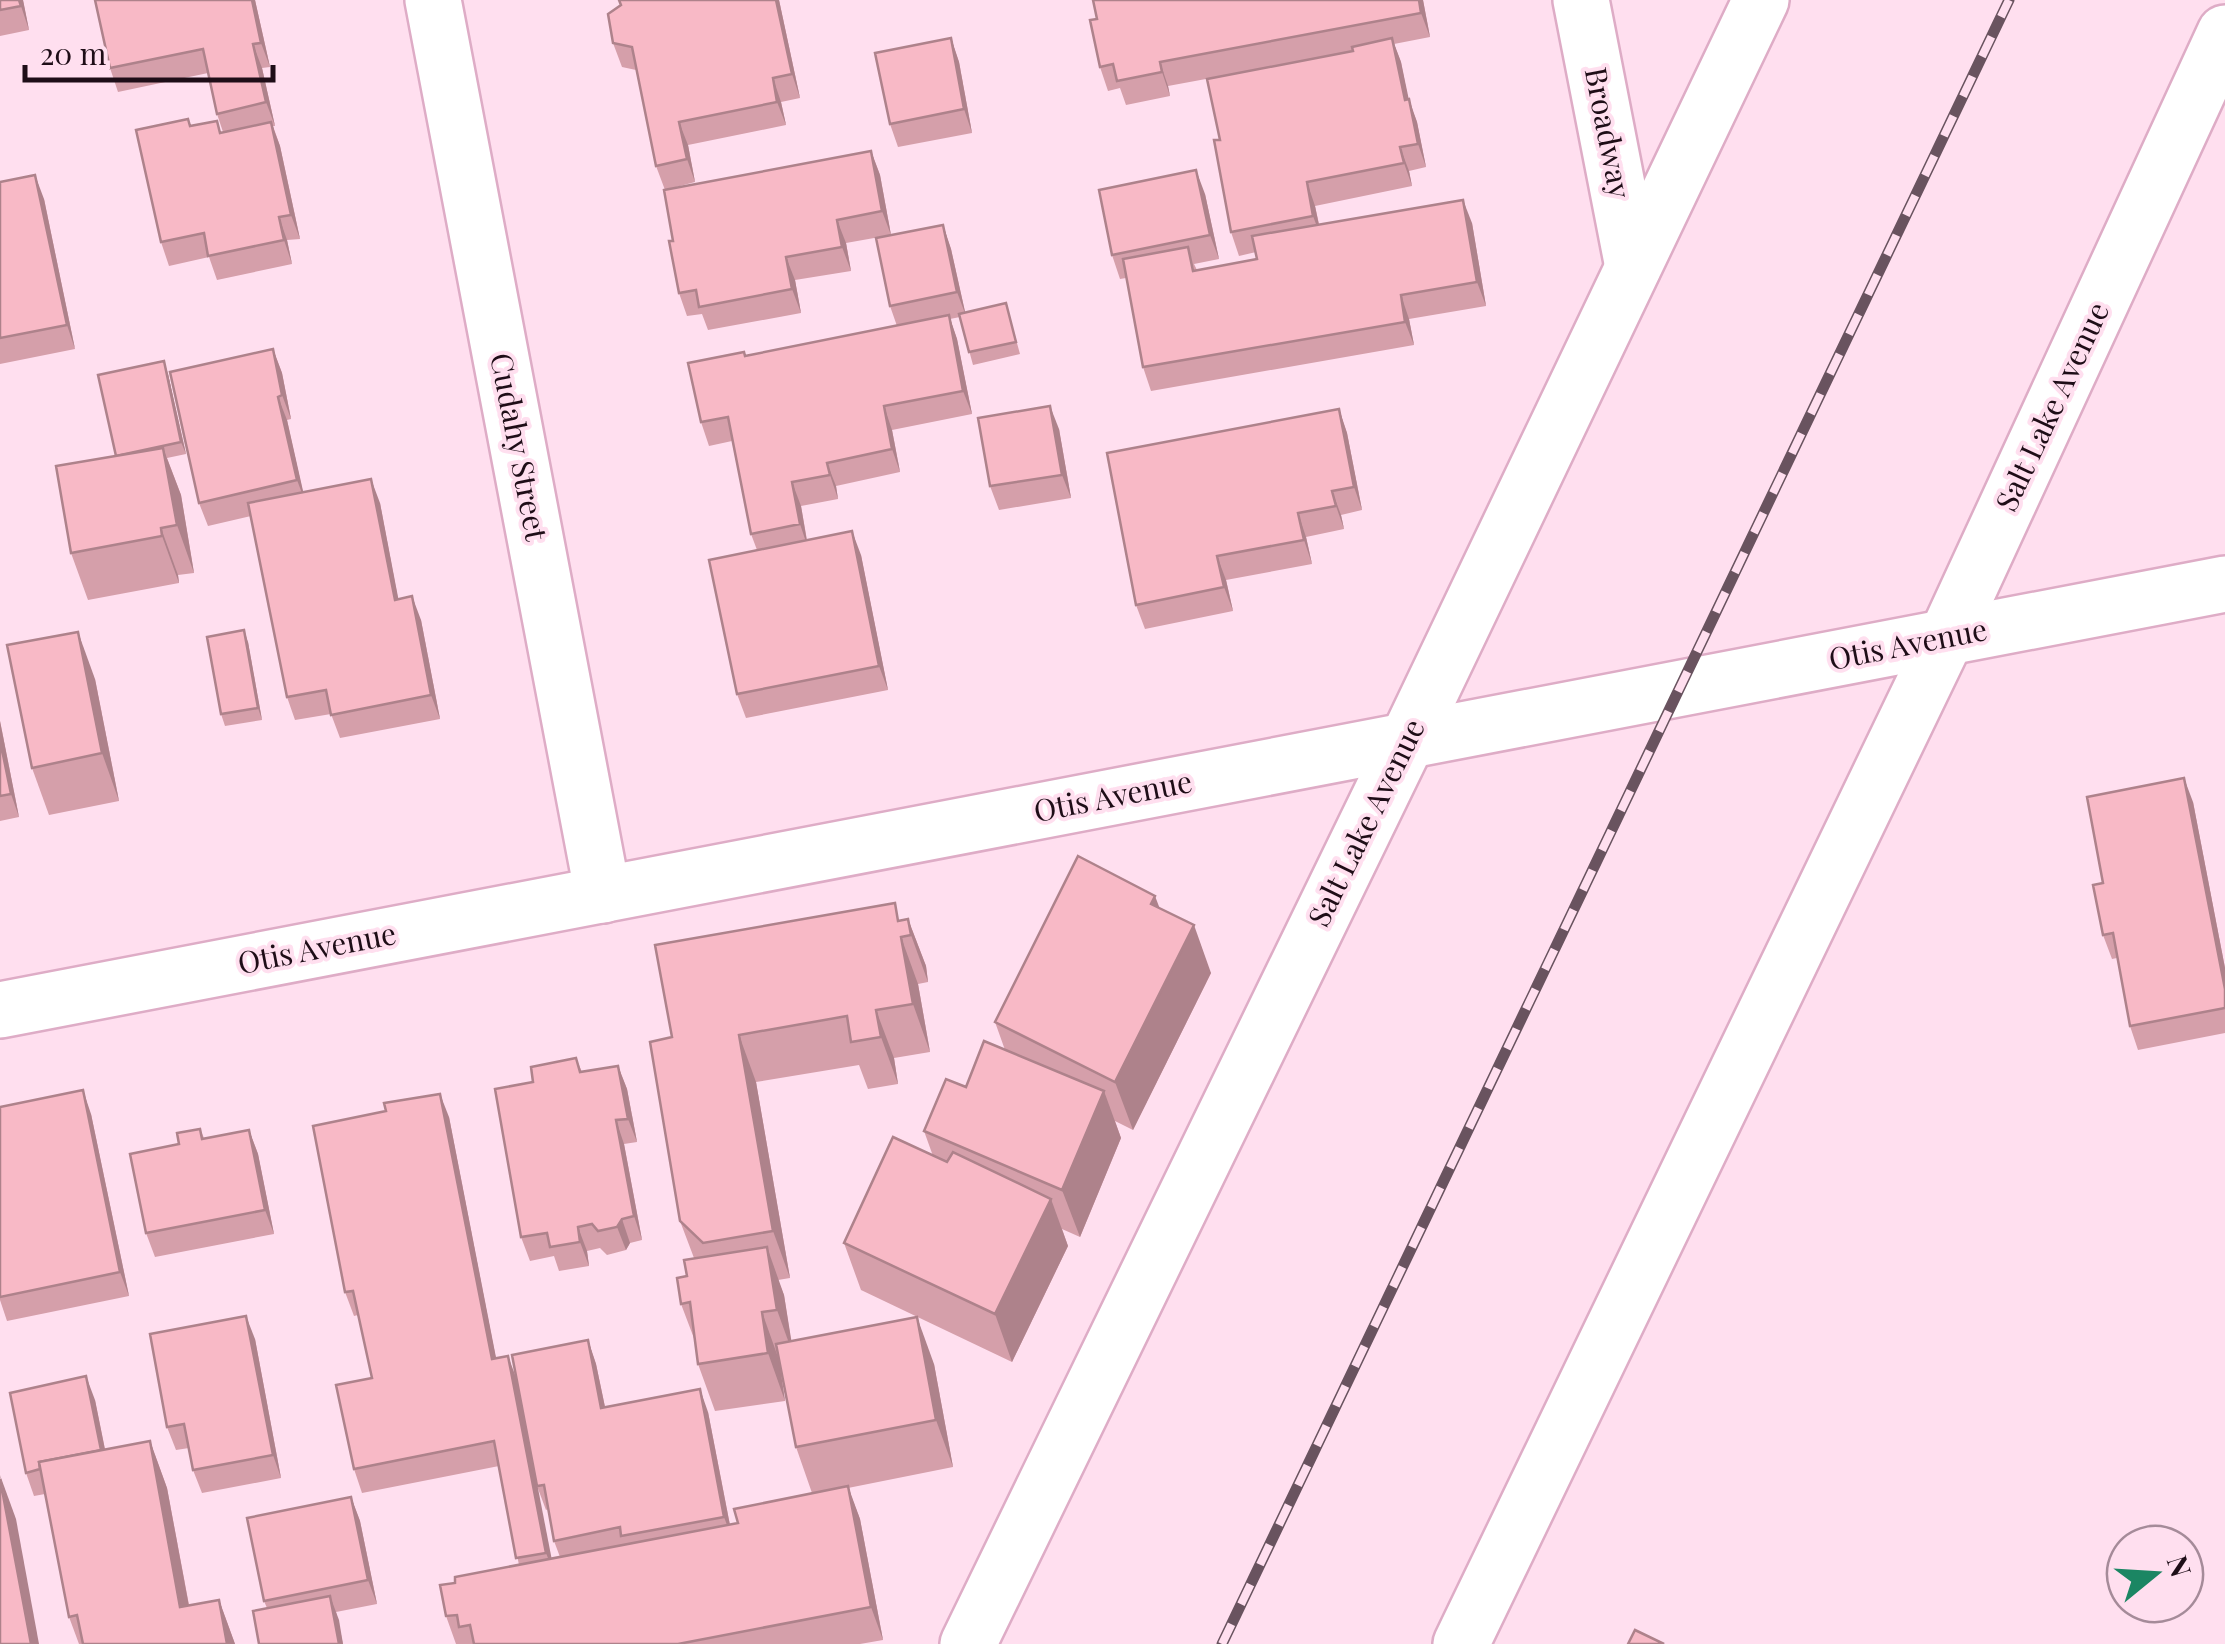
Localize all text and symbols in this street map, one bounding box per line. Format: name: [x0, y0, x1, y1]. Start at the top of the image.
scale bar: [25, 20, 272, 82]
text: 20 m: [40, 33, 107, 73]
street label: Broadway: [1577, 64, 1641, 202]
street label: Salt Lake Avenue: [1985, 295, 2117, 517]
street label: Cudahy Street: [482, 349, 558, 544]
street label: Otis Avenue: [1825, 608, 1990, 678]
street label: Salt Lake Avenue: [1298, 712, 1433, 933]
street label: Otis Avenue: [1030, 760, 1195, 830]
street label: Otis Avenue: [234, 912, 399, 982]
north arrow: [2105, 1524, 2205, 1624]
text: N: [2159, 1550, 2201, 1581]

